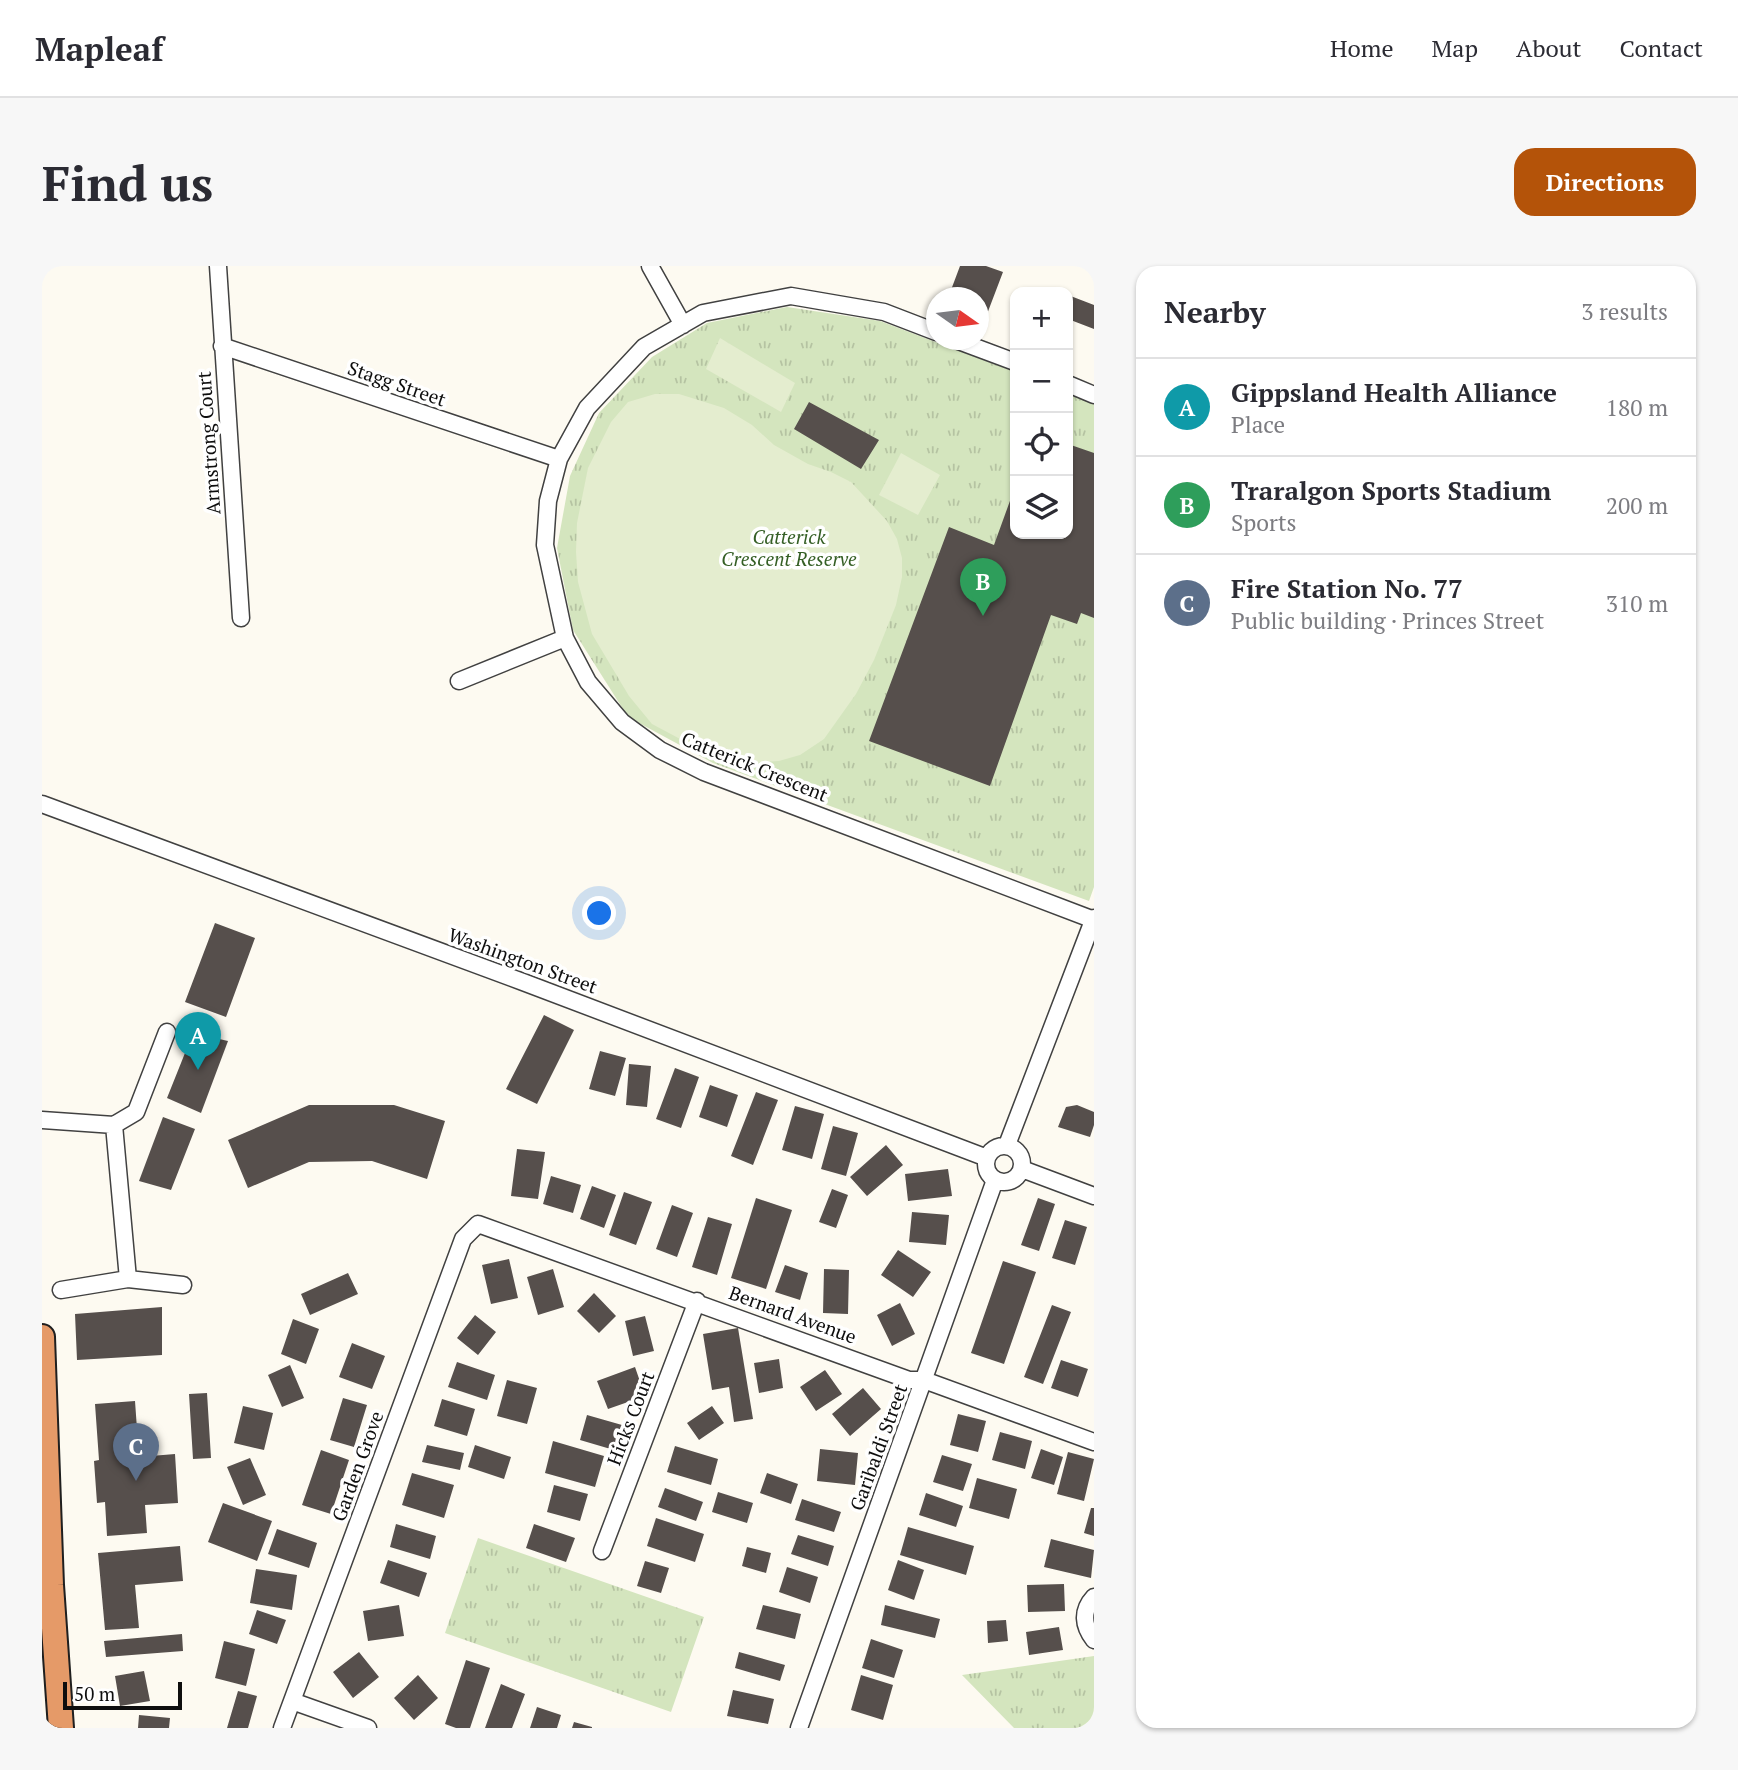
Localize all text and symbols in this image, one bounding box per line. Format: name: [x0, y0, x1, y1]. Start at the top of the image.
text: Mapleaf: [35, 27, 164, 70]
text: Home: [1330, 32, 1394, 64]
text: Map: [1432, 32, 1478, 64]
text: About: [1516, 32, 1582, 64]
text: Contact: [1620, 32, 1703, 64]
button: Directions: [1514, 148, 1696, 216]
text: Find us: [42, 150, 213, 215]
north arrow: [926, 287, 989, 350]
map controls: [1010, 287, 1073, 539]
button: +: [1010, 287, 1073, 350]
text: Nearby: [1164, 292, 1266, 332]
text: 3 results: [1581, 296, 1668, 327]
button: −: [1010, 350, 1073, 413]
street label: Stagg Street: [345, 355, 449, 411]
street label: Armstrong Court: [191, 371, 225, 515]
text: Gippsland Health Alliance: [1231, 375, 1557, 409]
text: A: [1179, 392, 1195, 423]
text: 180 m: [1606, 392, 1668, 423]
text: Place: [1231, 409, 1285, 440]
button: locate: [1010, 413, 1073, 476]
text: Traralgon Sports Stadium: [1231, 473, 1551, 507]
button: layers: [1010, 476, 1073, 539]
text: B: [1180, 490, 1194, 521]
text: 200 m: [1606, 490, 1668, 521]
text: Sports: [1231, 507, 1296, 538]
park label: Catterick Crescent Reserve: [721, 524, 857, 571]
pin: B: [960, 558, 1006, 616]
text: Fire Station No. 77: [1231, 571, 1463, 605]
text: C: [1180, 588, 1195, 619]
text: 310 m: [1606, 588, 1668, 619]
text: Public building · Princes Street: [1231, 605, 1544, 636]
street label: Catterick Crescent: [678, 725, 832, 807]
your location: [582, 896, 616, 930]
street label: Washington Street: [445, 921, 601, 999]
pin: A: [175, 1012, 221, 1070]
street label: Bernard Avenue: [726, 1279, 860, 1349]
street label: Hicks Court: [601, 1367, 659, 1469]
street label: Garibaldi Street: [844, 1380, 912, 1514]
street label: Garden Grove: [326, 1408, 388, 1524]
pin: C: [113, 1423, 159, 1481]
scale bar: [63, 1679, 182, 1711]
text: 50 m: [74, 1681, 115, 1706]

